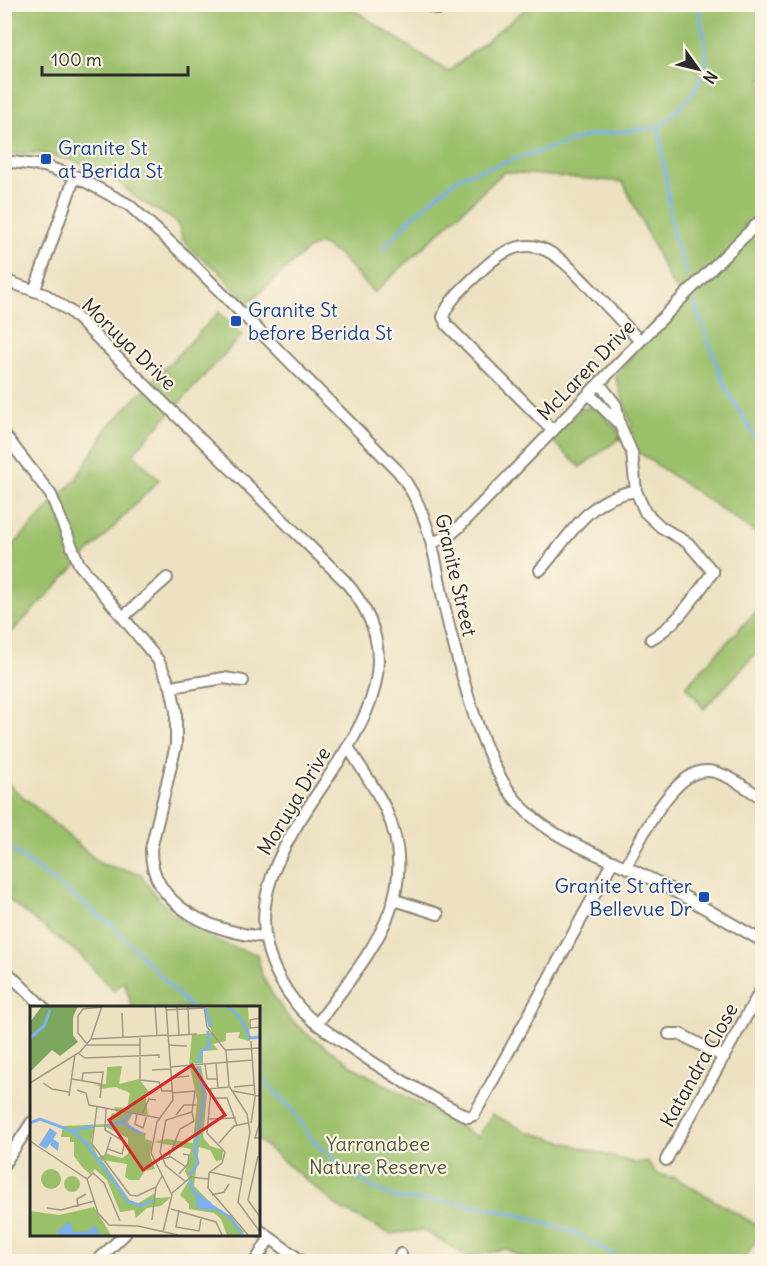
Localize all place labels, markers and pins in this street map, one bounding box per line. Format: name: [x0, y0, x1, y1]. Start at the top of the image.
place label: Granite St at Berida St: [58, 135, 163, 183]
marker: Granite St at Berida St: [39, 152, 53, 166]
place label: Granite St before Berida St: [248, 297, 393, 345]
marker: Granite St before Berida St: [229, 314, 243, 328]
place label: Granite St after Bellevue Dr: [554, 873, 692, 921]
marker: Granite St after Bellevue Dr: [697, 890, 711, 904]

